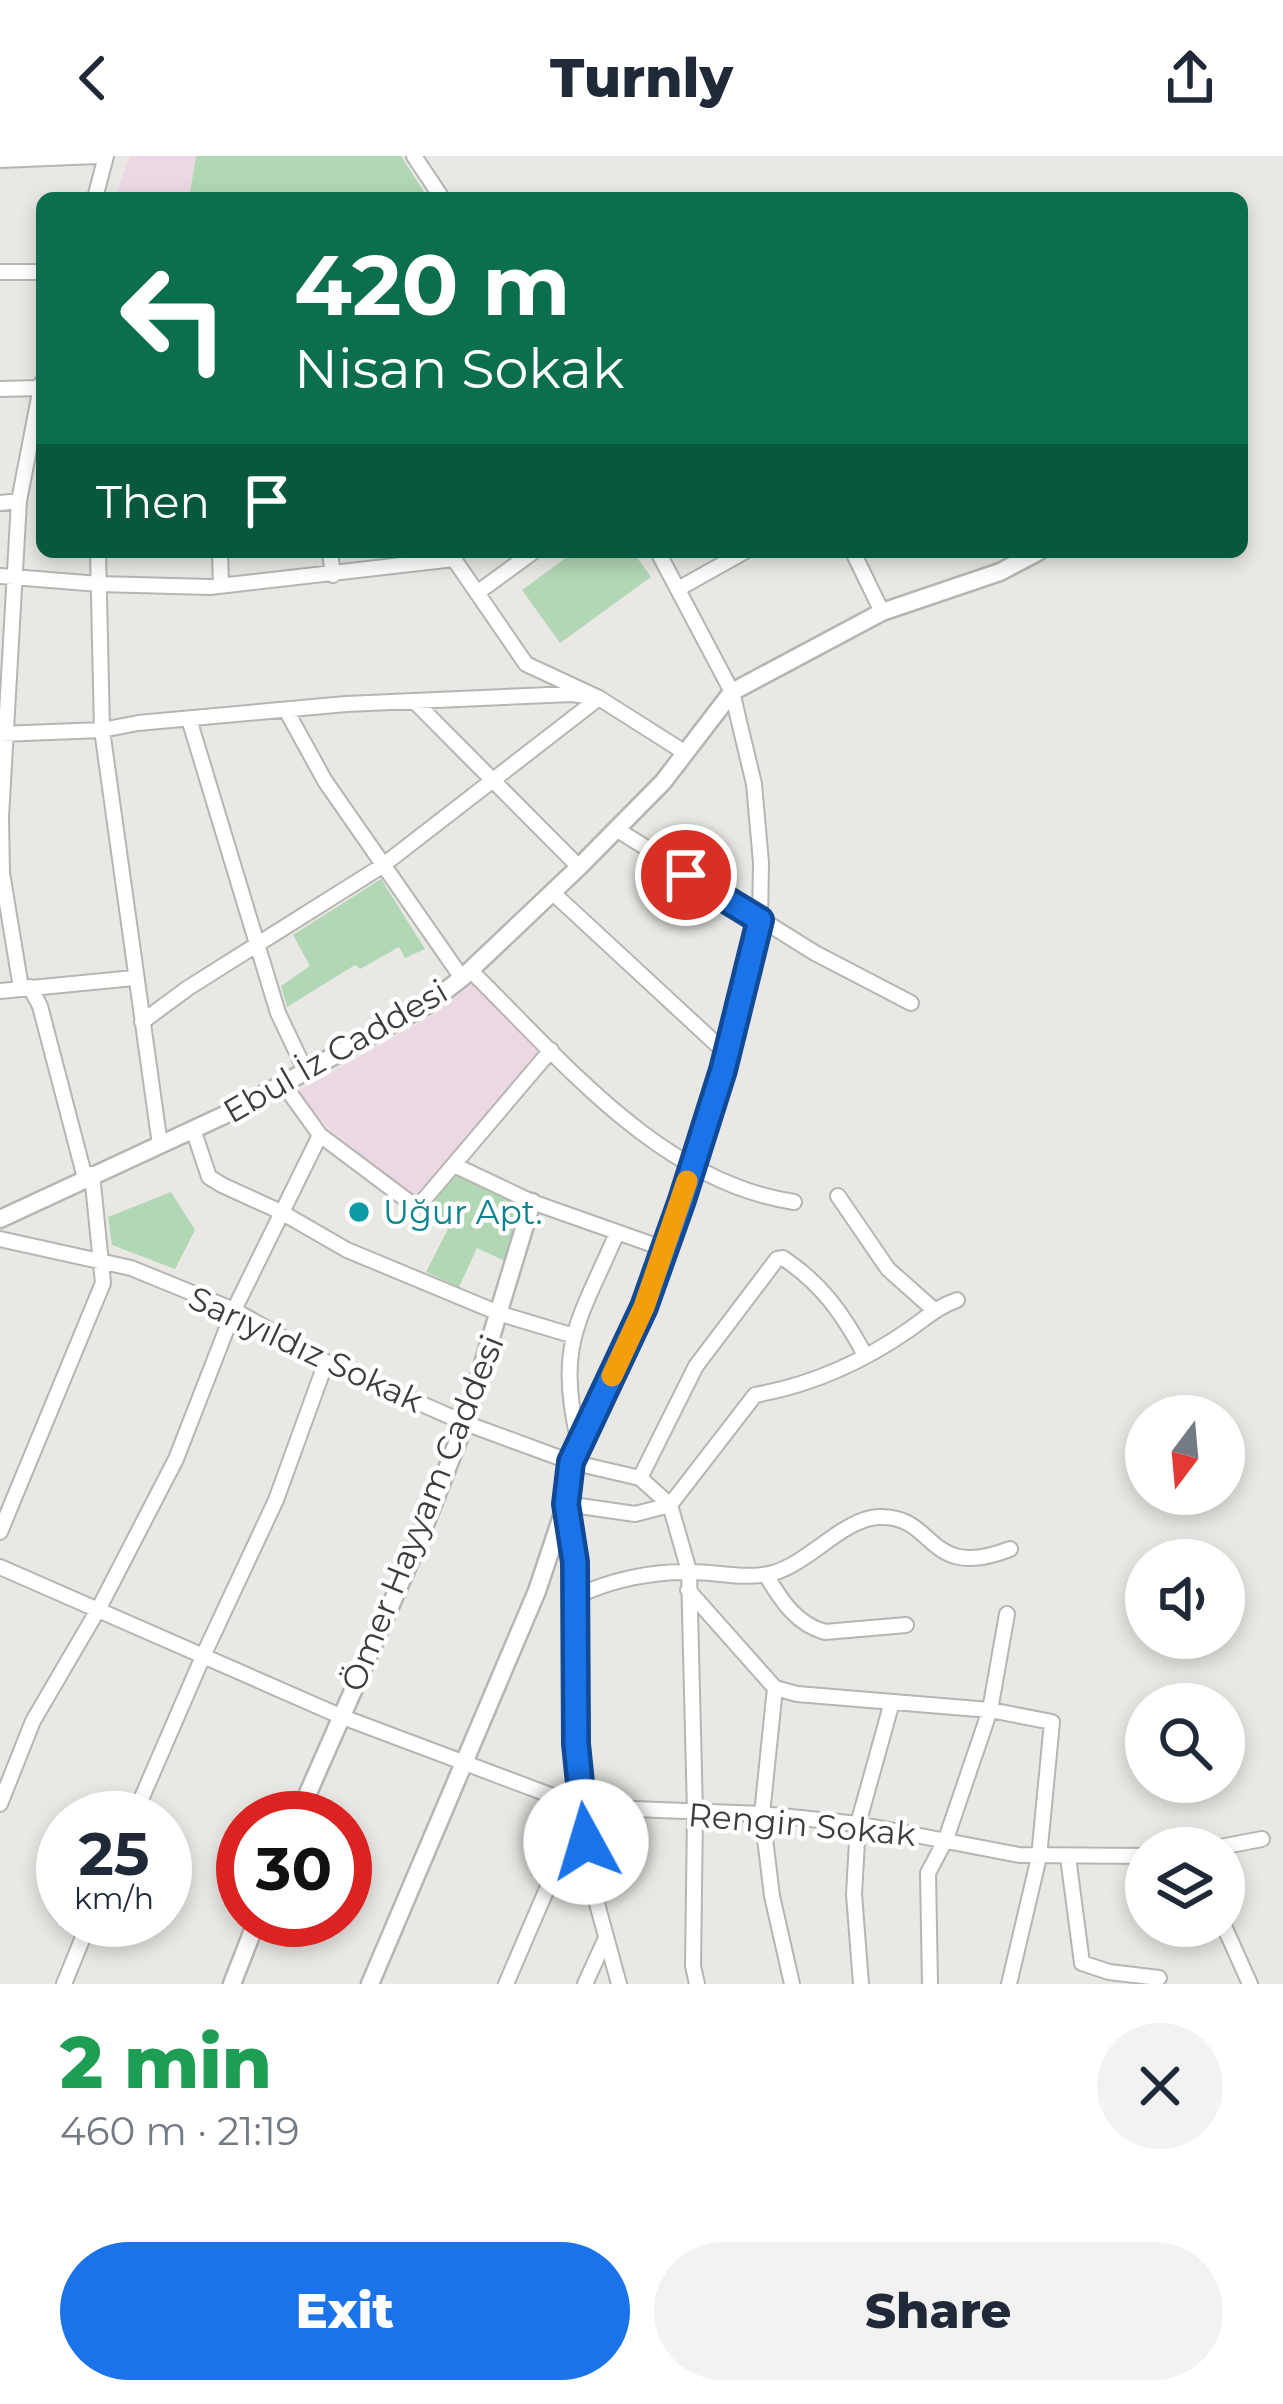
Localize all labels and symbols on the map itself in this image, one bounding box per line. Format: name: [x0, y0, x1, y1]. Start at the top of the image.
pin: [635, 824, 737, 926]
street label: Ebul İz Caddesi: [216, 971, 454, 1131]
place label: Uğur Apt.: [383, 1192, 543, 1232]
marker: Uğur Apt.: [346, 1199, 372, 1225]
street label: Sarıyıldız Sokak: [183, 1277, 430, 1421]
street label: Ömer Hayyam Caddesi: [332, 1329, 512, 1697]
north arrow: [1125, 1395, 1245, 1515]
position arrow: [523, 1779, 649, 1905]
speed limit sign: 30: [216, 1791, 372, 1947]
street label: Rengin Sokak: [687, 1794, 918, 1854]

